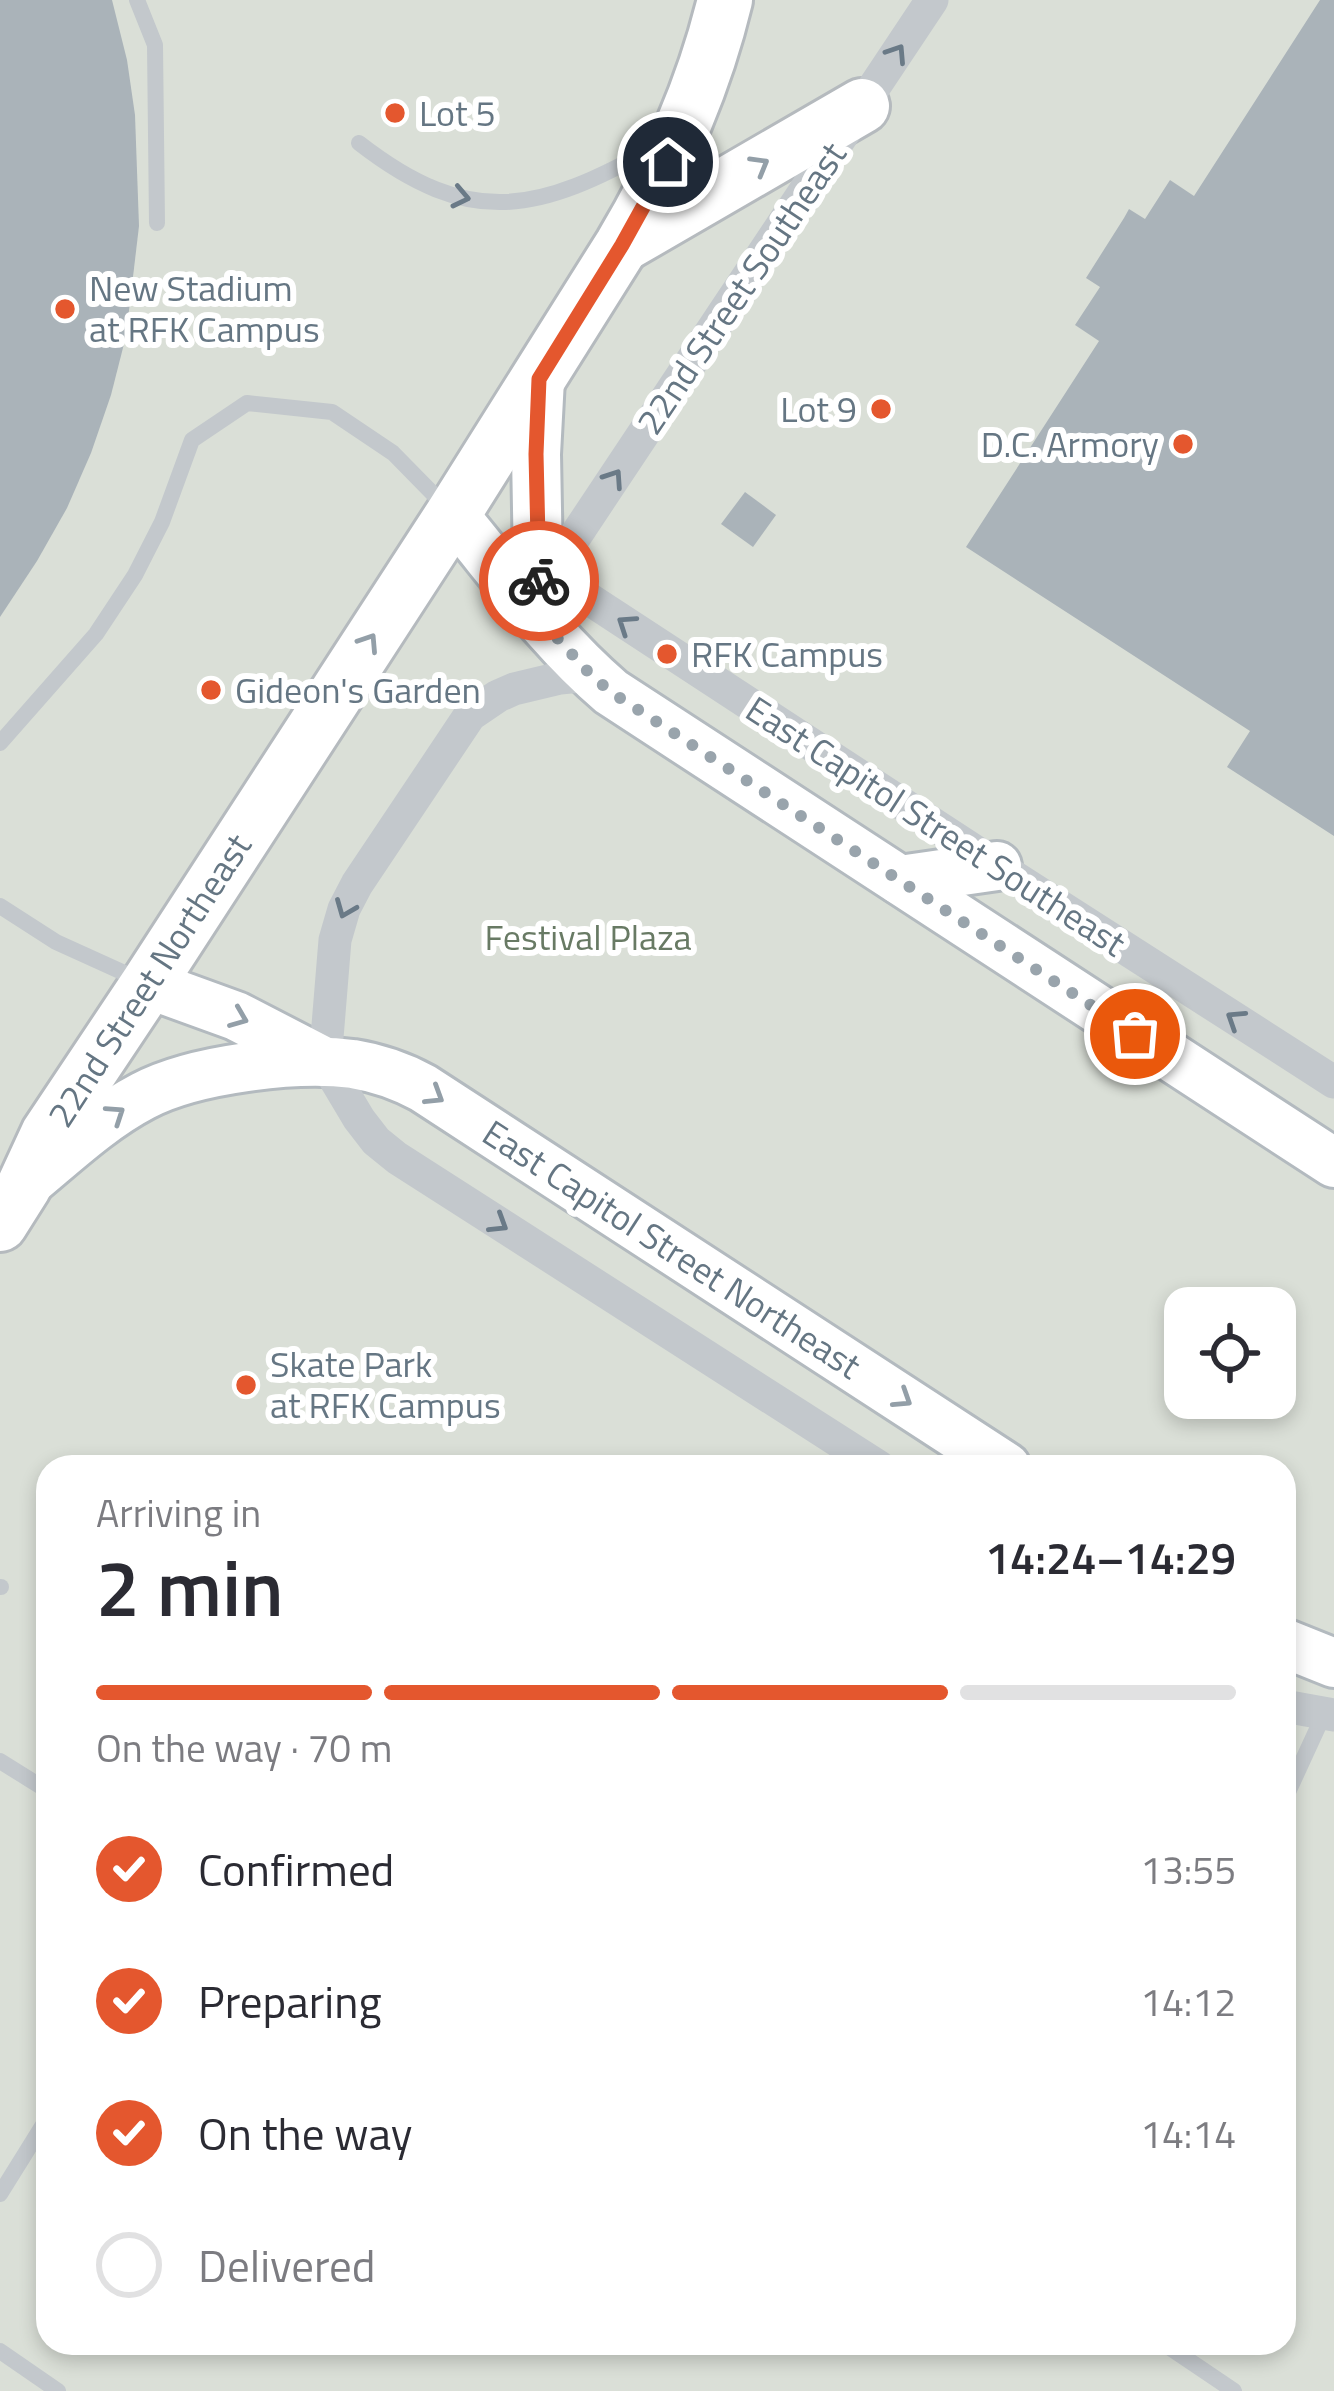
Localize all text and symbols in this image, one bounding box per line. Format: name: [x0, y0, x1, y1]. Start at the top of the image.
one-way arrow: [882, 44, 904, 66]
place label: Lot 5: [419, 85, 496, 140]
marker: Lot 5: [382, 100, 408, 126]
pin: [617, 111, 719, 213]
icon: home: [635, 129, 701, 195]
street label: 22nd Street Southeast: [622, 130, 859, 445]
one-way arrow: [747, 157, 769, 180]
one-way arrow: [451, 183, 471, 208]
place label: New Stadium at RFK Campus: [89, 260, 320, 356]
marker: New Stadium at RFK Campus: [52, 296, 78, 322]
place label: Lot 9: [780, 381, 857, 436]
marker: Lot 9: [868, 396, 894, 422]
place label: D.C. Armory: [981, 416, 1159, 471]
marker: D.C. Armory: [1170, 431, 1196, 457]
one-way arrow: [600, 470, 622, 492]
courier: [479, 521, 599, 641]
icon: bike: [506, 548, 572, 614]
one-way arrow: [618, 617, 640, 639]
place label: RFK Campus: [691, 626, 883, 681]
one-way arrow: [355, 634, 377, 656]
marker: RFK Campus: [654, 641, 680, 667]
place label: Gideon's Garden: [235, 662, 481, 717]
marker: Gideon's Garden: [198, 677, 224, 703]
street label: East Capitol Street Southeast: [735, 682, 1138, 970]
street label: 22nd Street Northeast: [33, 822, 265, 1138]
one-way arrow: [335, 898, 360, 919]
park label: Festival Plaza: [484, 909, 692, 964]
pin: [1084, 983, 1186, 1085]
icon: bag: [1102, 1001, 1168, 1067]
one-way arrow: [227, 1004, 248, 1028]
one-way arrow: [1227, 1011, 1249, 1033]
one-way arrow: [422, 1082, 444, 1104]
street label: East Capitol Street Northeast: [472, 1105, 873, 1392]
one-way arrow: [103, 1106, 125, 1128]
one-way arrow: [486, 1210, 508, 1232]
map controls: [1164, 1287, 1296, 1419]
button: locate: [1164, 1287, 1296, 1419]
place label: Skate Park at RFK Campus: [270, 1336, 501, 1432]
marker: Skate Park at RFK Campus: [233, 1372, 259, 1398]
one-way arrow: [889, 1385, 911, 1407]
text: Arriving in: [96, 1483, 261, 1542]
text: 14:24–14:29: [985, 1523, 1236, 1591]
text: 2 min: [96, 1528, 284, 1646]
text: On the way · 70 m: [96, 1718, 392, 1777]
text: Confirmed: [198, 1835, 394, 1903]
icon: check: [96, 1836, 162, 1902]
text: 13:55: [1140, 1840, 1236, 1899]
text: Preparing: [198, 1967, 382, 2035]
icon: check: [96, 1968, 162, 2034]
text: 14:12: [1140, 1972, 1236, 2031]
text: On the way: [198, 2099, 412, 2167]
icon: check: [96, 2100, 162, 2166]
text: 14:14: [1140, 2104, 1236, 2163]
text: Delivered: [198, 2231, 376, 2299]

